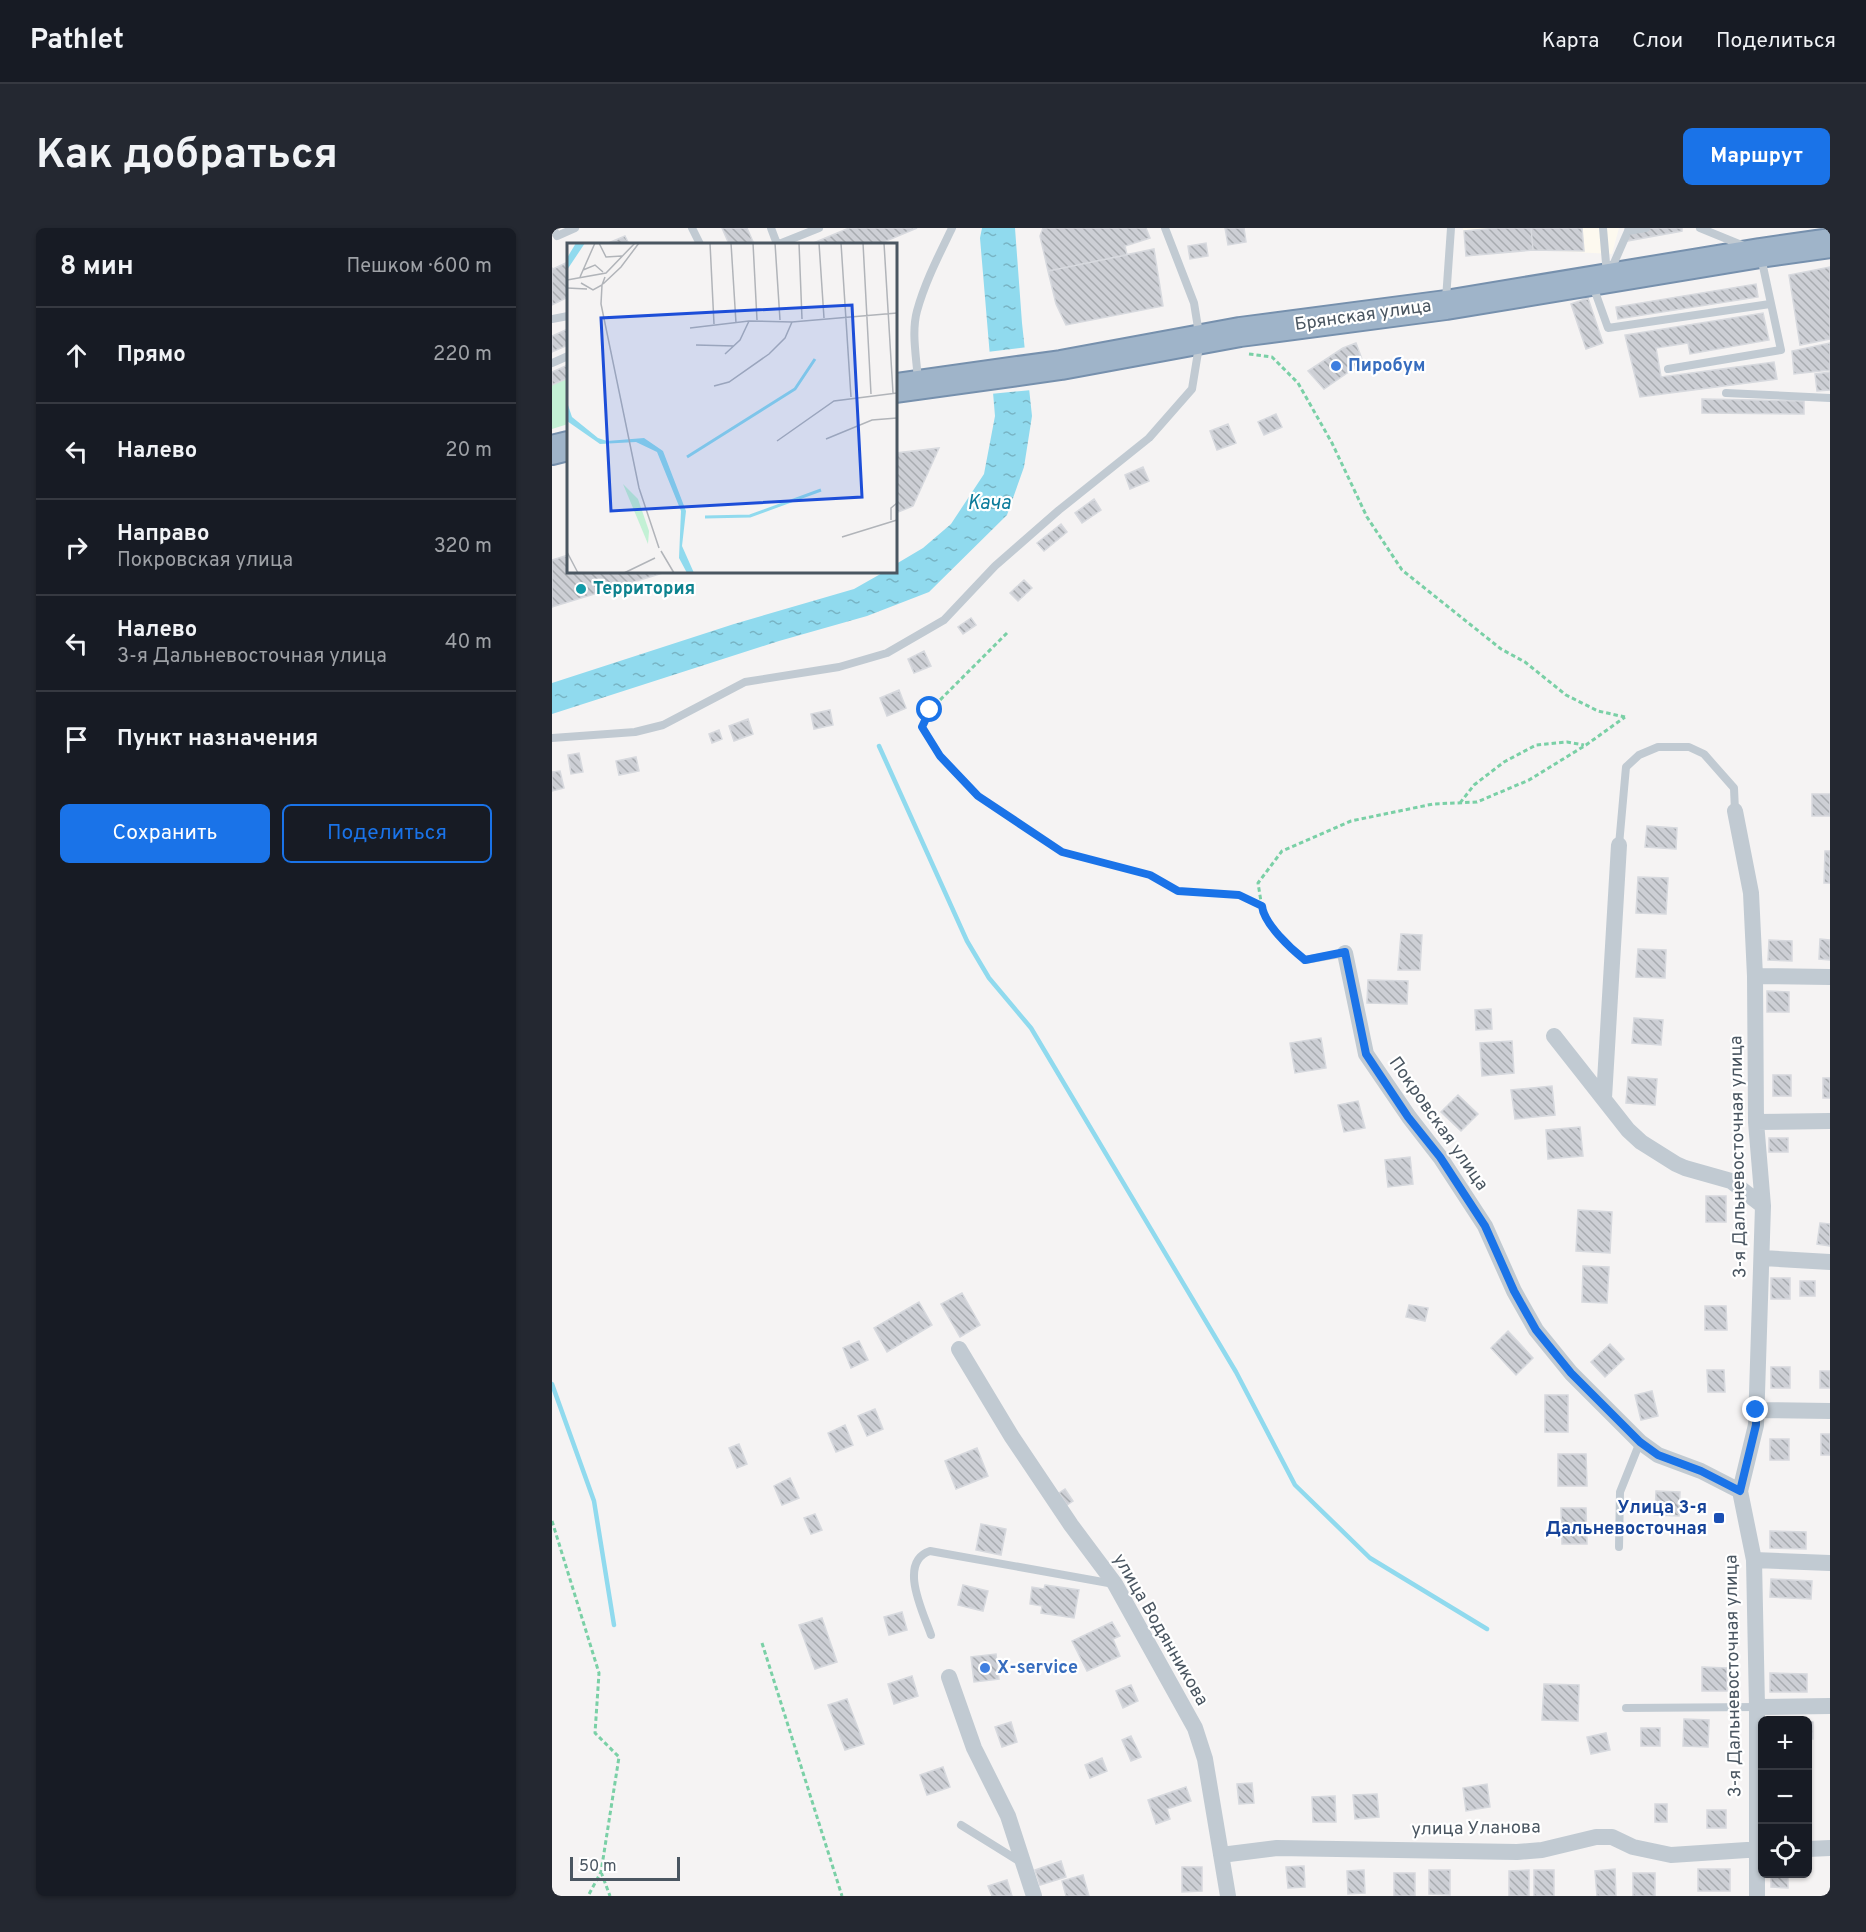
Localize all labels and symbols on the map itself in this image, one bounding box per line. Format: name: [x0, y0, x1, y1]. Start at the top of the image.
inset map: [567, 243, 897, 573]
street label: Брянская улица: [1293, 295, 1433, 337]
place label: Пиробум: [1348, 355, 1425, 378]
marker: Пиробум: [1329, 359, 1343, 373]
water label: Кача: [967, 491, 1011, 517]
place label: Территория: [593, 578, 695, 601]
marker: Территория: [574, 582, 588, 596]
route start: [916, 696, 942, 722]
street label: 3-я Дальневосточная улица: [1725, 1035, 1753, 1279]
street label: Покровская улица: [1383, 1052, 1493, 1196]
route end: [1742, 1396, 1768, 1422]
place label: Улица 3-я Дальневосточная: [1546, 1497, 1707, 1541]
marker: Улица 3-я Дальневосточная: [1712, 1511, 1726, 1525]
street label: улица Водянникова: [1107, 1550, 1213, 1710]
street label: 3-я Дальневосточная улица: [1720, 1554, 1748, 1798]
place label: X-service: [997, 1657, 1078, 1680]
marker: X-service: [978, 1661, 992, 1675]
street label: улица Уланова: [1411, 1816, 1541, 1842]
scale bar: [570, 1854, 680, 1882]

